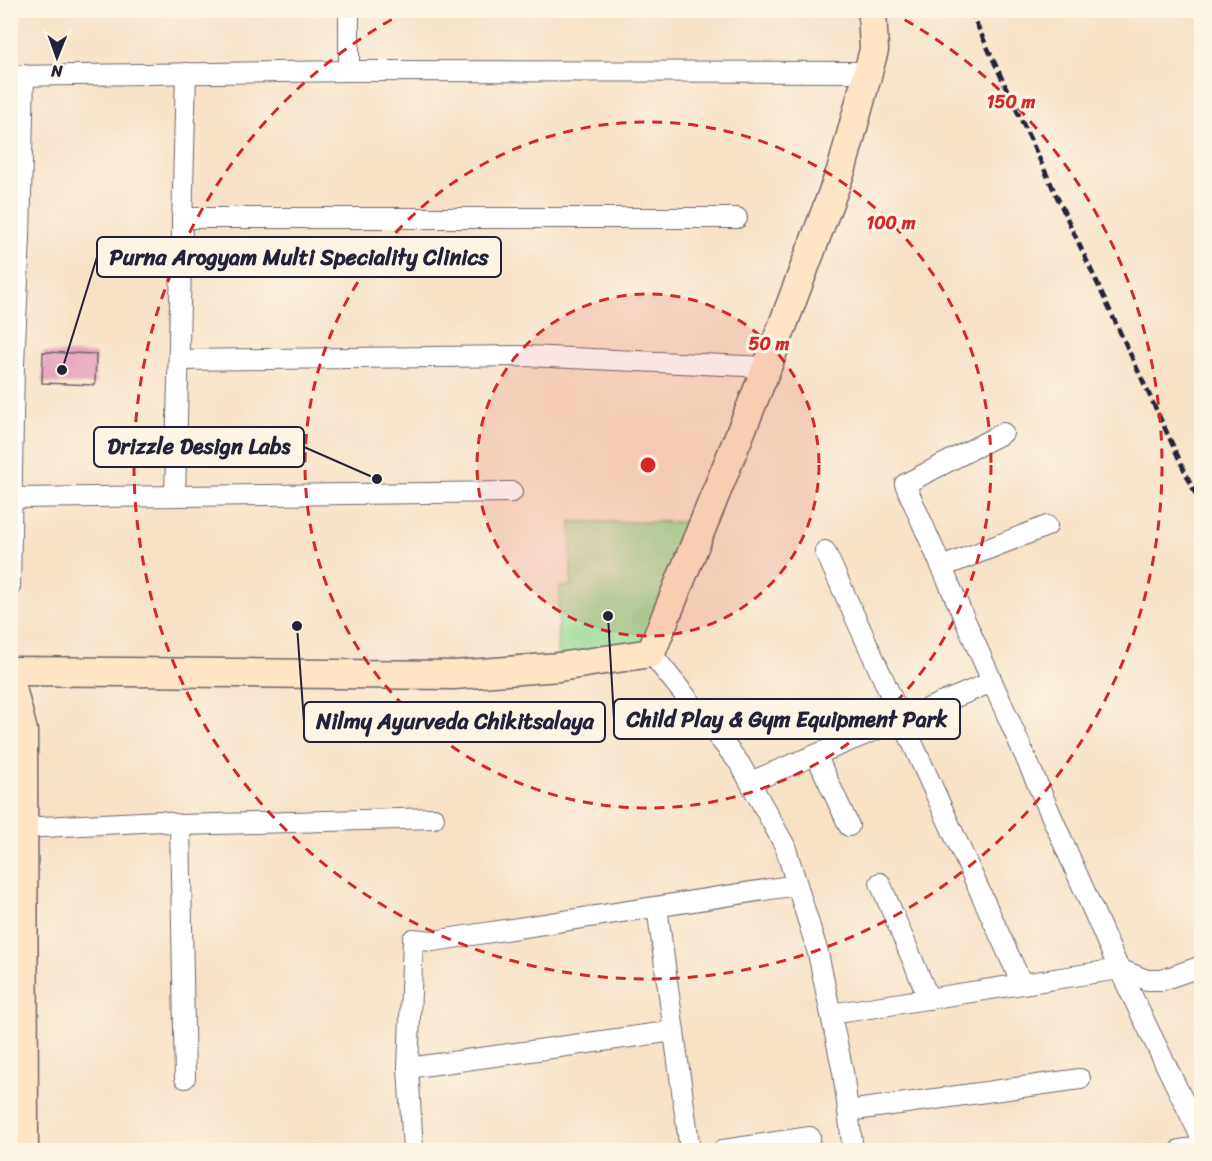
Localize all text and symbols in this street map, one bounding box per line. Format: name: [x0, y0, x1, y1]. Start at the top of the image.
north arrow: [27, 27, 87, 87]
text: N: [50, 57, 64, 86]
text: 150 m: [987, 86, 1035, 118]
text: 100 m: [867, 207, 916, 239]
callout: Purna Arogyam Multi Speciality Clinics: [97, 237, 501, 277]
text: Purna Arogyam Multi Speciality Clinics: [109, 238, 489, 277]
text: 50 m: [749, 328, 790, 360]
callout: Drizzle Design Labs: [94, 427, 304, 467]
text: Drizzle Design Labs: [107, 427, 292, 466]
centre of rings: [638, 455, 658, 475]
callout: Child Play & Gym Equipment Park: [614, 699, 960, 739]
text: Child Play & Gym Equipment Park: [626, 700, 948, 739]
callout: Nilmy Ayurveda Chikitsalaya: [304, 702, 605, 742]
text: Nilmy Ayurveda Chikitsalaya: [315, 702, 595, 741]

